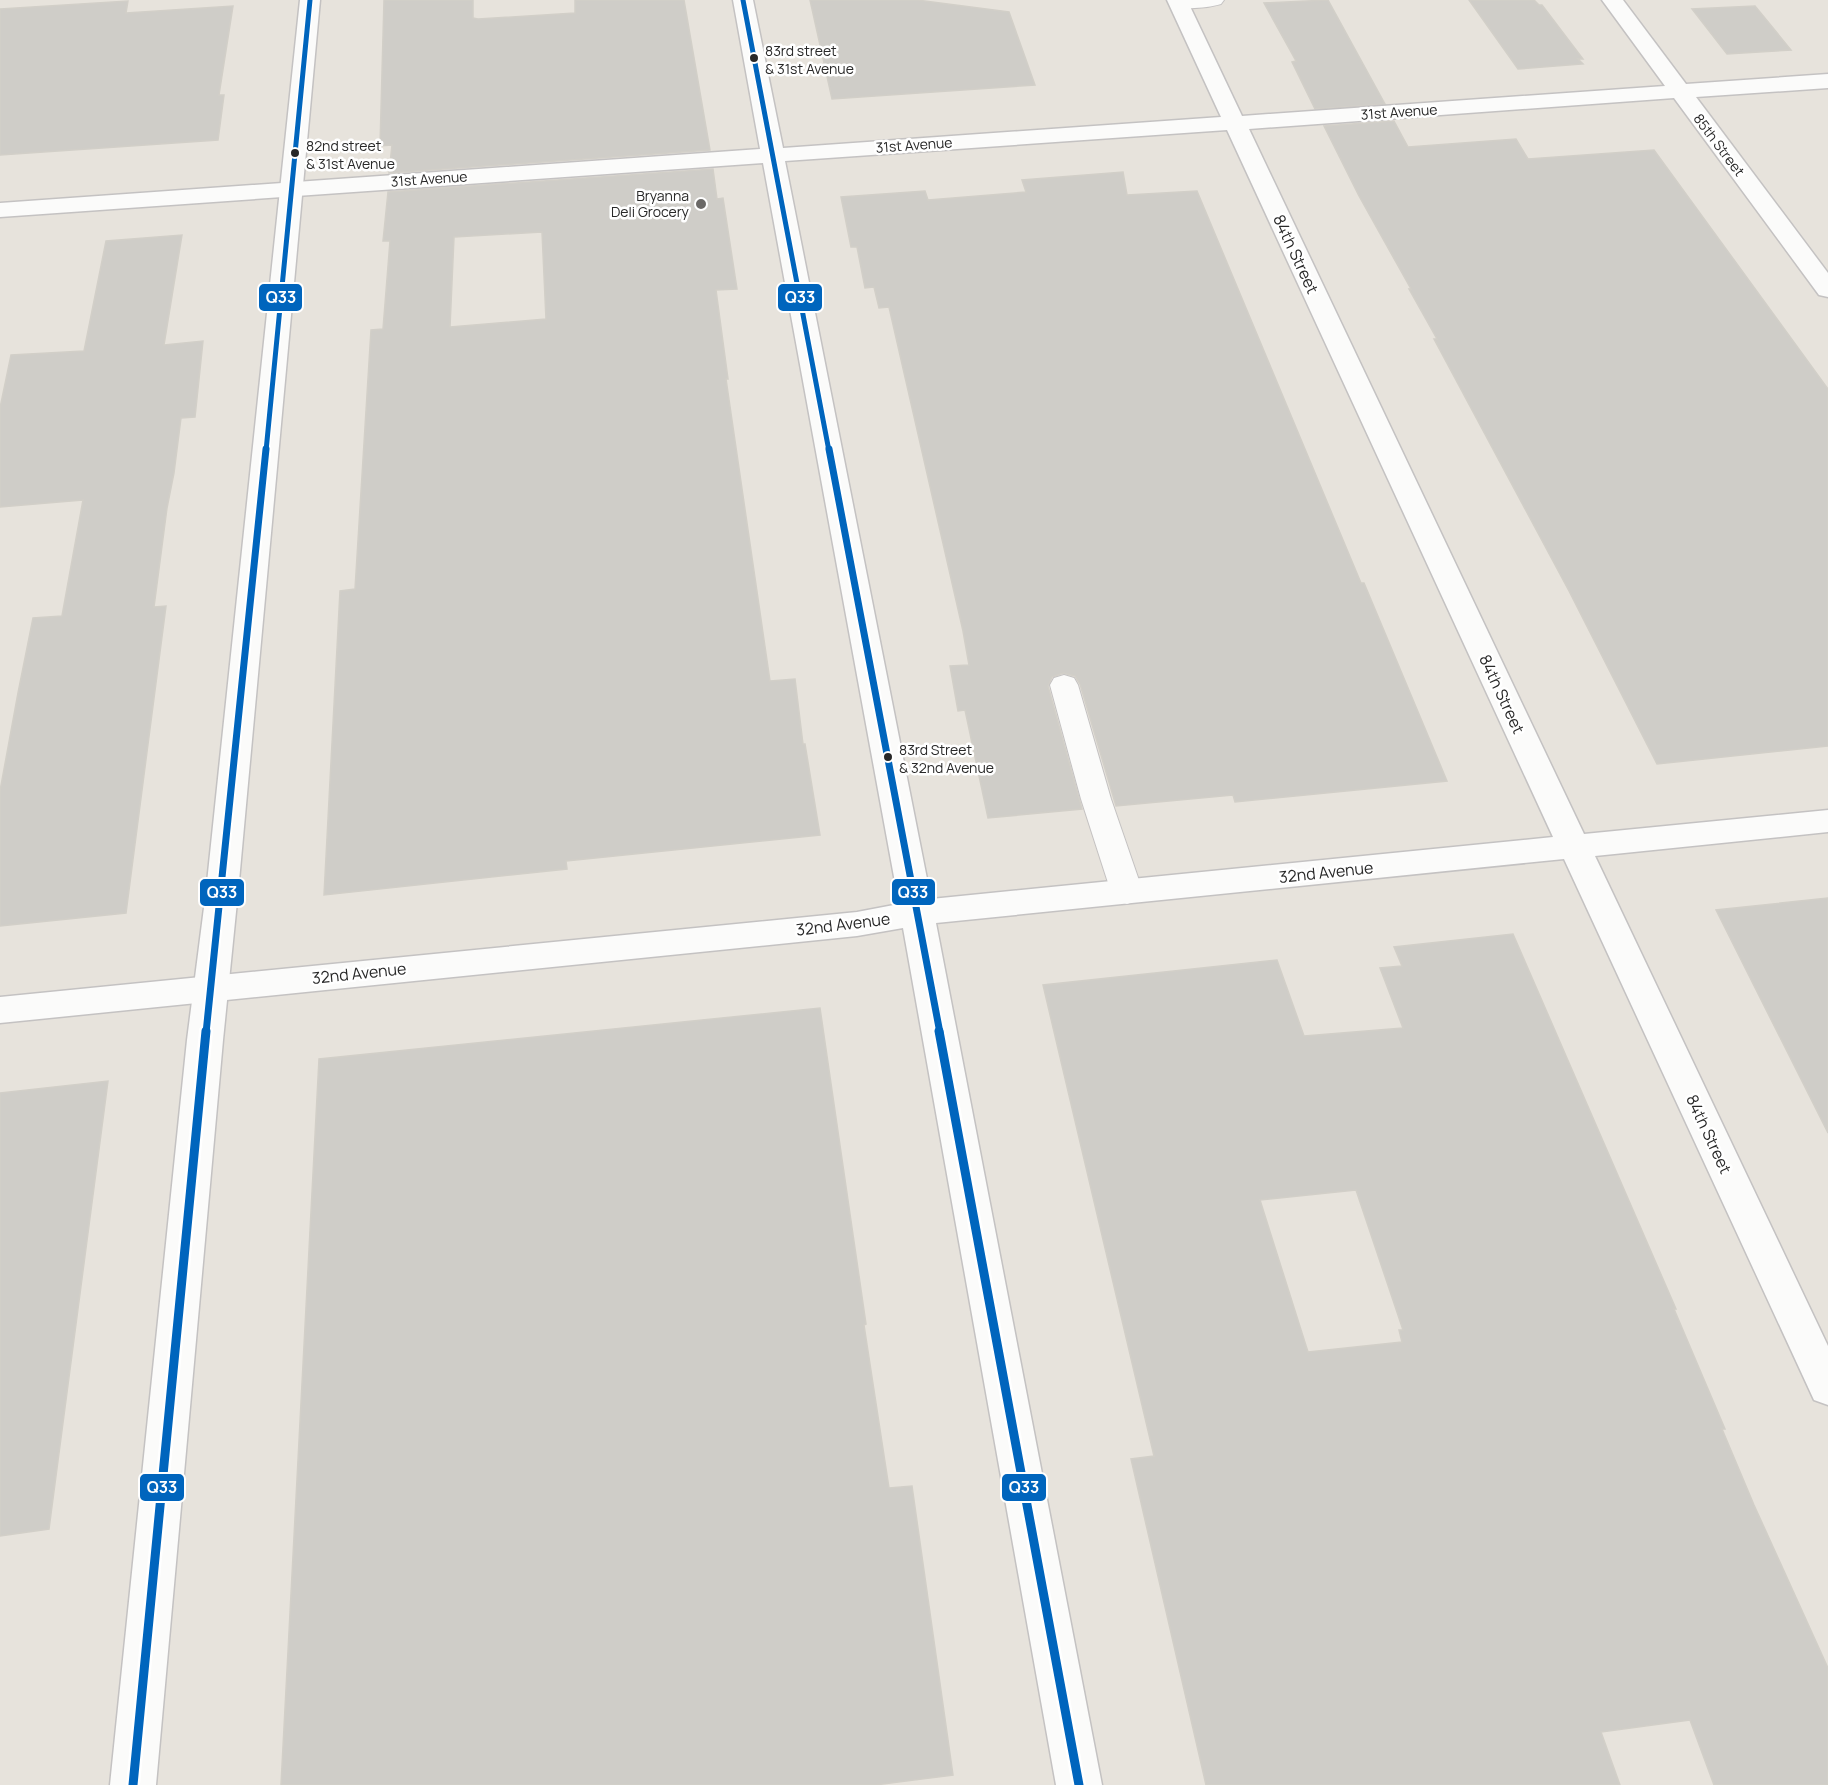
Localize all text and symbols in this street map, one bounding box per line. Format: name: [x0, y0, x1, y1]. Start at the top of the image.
place label: 83rd street & 31st Avenue: [765, 41, 854, 78]
marker: 83rd street & 31st Avenue: [748, 52, 760, 64]
street label: 31st Avenue: [1360, 99, 1438, 124]
street label: 85th Street: [1690, 109, 1750, 180]
street label: 31st Avenue: [875, 132, 953, 157]
place label: 82nd street & 31st Avenue: [306, 136, 395, 173]
marker: 82nd street & 31st Avenue: [289, 147, 301, 159]
street label: 31st Avenue: [390, 166, 468, 191]
place label: Bryanna Deli Grocery: [611, 186, 690, 221]
marker: Bryanna Deli Grocery: [694, 197, 708, 211]
street label: 84th Street: [1268, 211, 1324, 297]
line badge: Q33: [258, 283, 303, 312]
line badge: Q33: [777, 283, 823, 312]
text: Q33: [266, 286, 296, 308]
text: Q33: [785, 286, 815, 308]
street label: 84th Street: [1474, 651, 1530, 737]
place label: 83rd Street & 32nd Avenue: [899, 740, 994, 777]
marker: 83rd Street & 32nd Avenue: [882, 751, 894, 763]
street label: 32nd Avenue: [1278, 856, 1374, 888]
line badge: Q33: [199, 878, 245, 907]
line badge: Q33: [891, 878, 936, 906]
text: Q33: [207, 881, 237, 903]
text: Q33: [898, 881, 928, 903]
street label: 32nd Avenue: [795, 907, 891, 941]
street label: 32nd Avenue: [311, 957, 407, 989]
street label: 84th Street: [1681, 1091, 1737, 1177]
line badge: Q33: [139, 1473, 185, 1502]
line badge: Q33: [1001, 1473, 1047, 1502]
text: Q33: [147, 1476, 177, 1498]
text: Q33: [1009, 1476, 1039, 1498]

